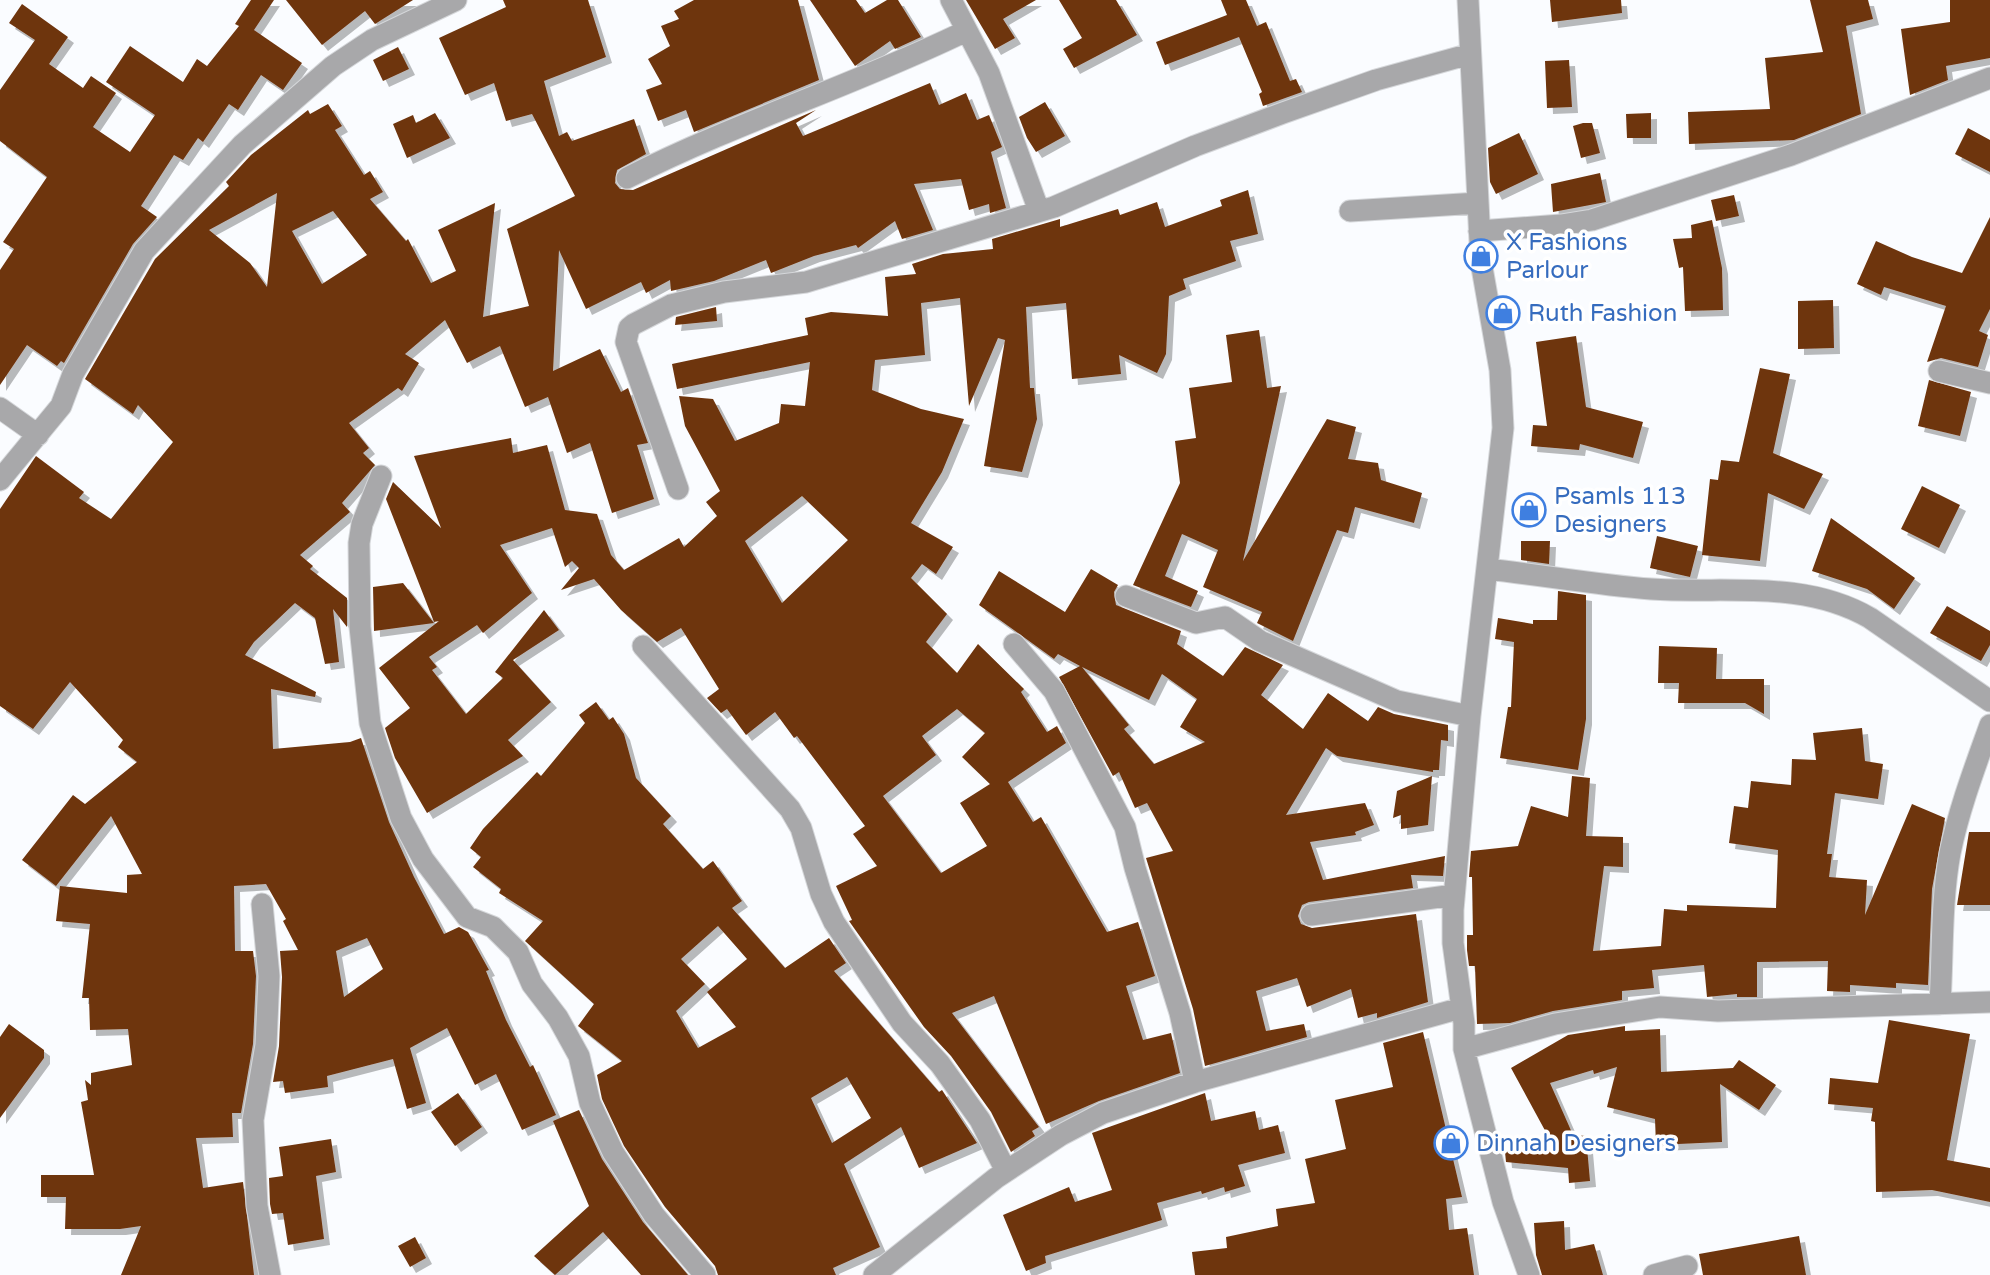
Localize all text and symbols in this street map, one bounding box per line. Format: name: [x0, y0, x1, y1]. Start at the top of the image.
place label: X Fashions Parlour: [1506, 228, 1627, 285]
shop icon: X Fashions Parlour: [1462, 237, 1500, 275]
shop icon: Ruth Fashion: [1484, 294, 1522, 332]
place label: Ruth Fashion: [1528, 299, 1677, 328]
place label: Psamls 113 Designers: [1554, 482, 1686, 539]
shop icon: Psamls 113 Designers: [1510, 491, 1548, 529]
shop icon: Dinnah Designers: [1432, 1124, 1470, 1162]
place label: Dinnah Designers: [1476, 1129, 1676, 1158]

